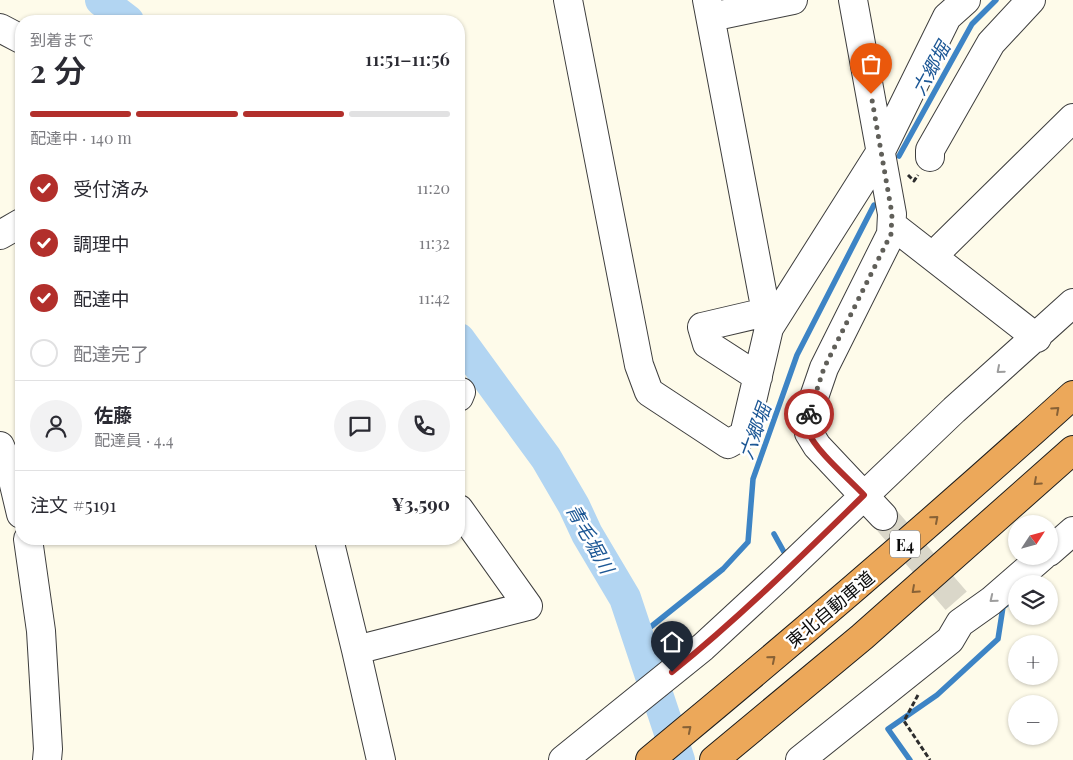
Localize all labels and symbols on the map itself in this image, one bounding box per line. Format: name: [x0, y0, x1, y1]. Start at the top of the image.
water label: 六郷堀: [905, 34, 957, 99]
pin: [850, 43, 892, 94]
one-way arrow: [996, 364, 1005, 373]
courier: [784, 389, 834, 439]
water label: 六郷堀: [732, 397, 777, 462]
one-way arrow: [1050, 407, 1059, 416]
one-way arrow: [1033, 476, 1042, 485]
water label: 青毛堀川: [561, 498, 622, 579]
north arrow: [1008, 515, 1058, 565]
one-way arrow: [929, 516, 938, 524]
road number: E4: [890, 530, 920, 558]
street label: 東北自動車道: [781, 565, 879, 653]
one-way arrow: [912, 584, 921, 593]
one-way arrow: [990, 594, 999, 602]
pin: [651, 621, 693, 672]
one-way arrow: [766, 655, 775, 664]
one-way arrow: [682, 726, 691, 734]

